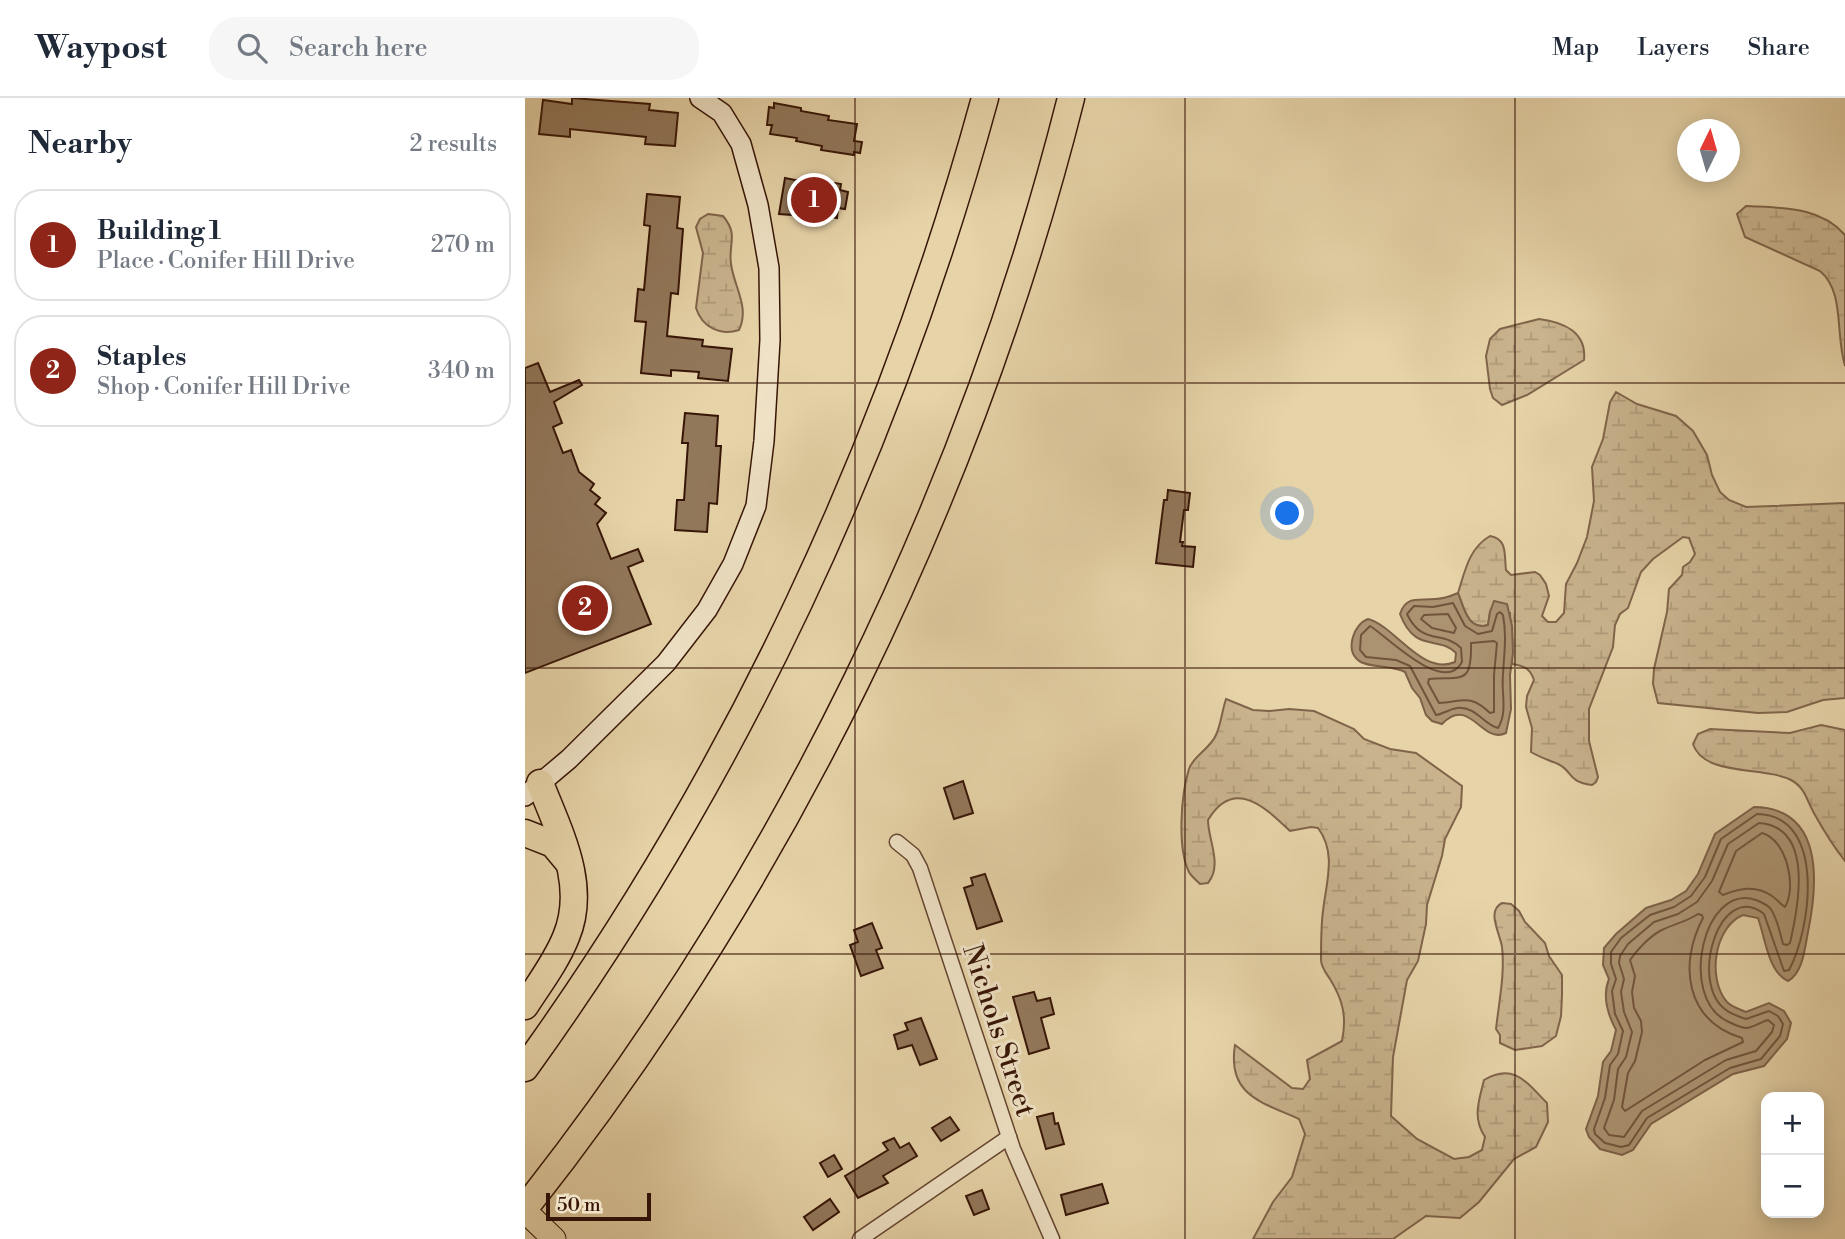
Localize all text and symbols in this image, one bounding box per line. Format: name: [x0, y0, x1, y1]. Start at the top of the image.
search box: [209, 17, 699, 80]
text: Waypost: [35, 28, 167, 69]
icon: search: [233, 29, 271, 67]
text: Search here: [289, 32, 428, 64]
text: Map: [1552, 33, 1599, 63]
text: Layers: [1637, 33, 1709, 63]
text: Share: [1747, 33, 1810, 63]
north arrow: [1677, 119, 1740, 182]
text: Nearby: [28, 125, 132, 163]
text: 2 results: [410, 130, 497, 158]
pin: 1: [791, 174, 837, 226]
text: Building 1: [97, 215, 221, 247]
text: 1: [47, 231, 59, 259]
text: 270 m: [431, 231, 495, 259]
text: Place · Conifer Hill Drive: [97, 247, 355, 275]
text: Staples: [97, 341, 186, 373]
text: 2: [46, 357, 60, 385]
text: 340 m: [428, 357, 495, 385]
text: Shop · Conifer Hill Drive: [97, 373, 351, 401]
your location: [1270, 496, 1304, 530]
pin: 2: [562, 582, 608, 634]
street label: Nichols Street: [954, 940, 1043, 1121]
map controls: [1761, 1092, 1824, 1218]
button: +: [1761, 1092, 1824, 1155]
button: −: [1761, 1155, 1824, 1218]
scale bar: [546, 1190, 651, 1222]
text: 50 m: [557, 1193, 601, 1217]

